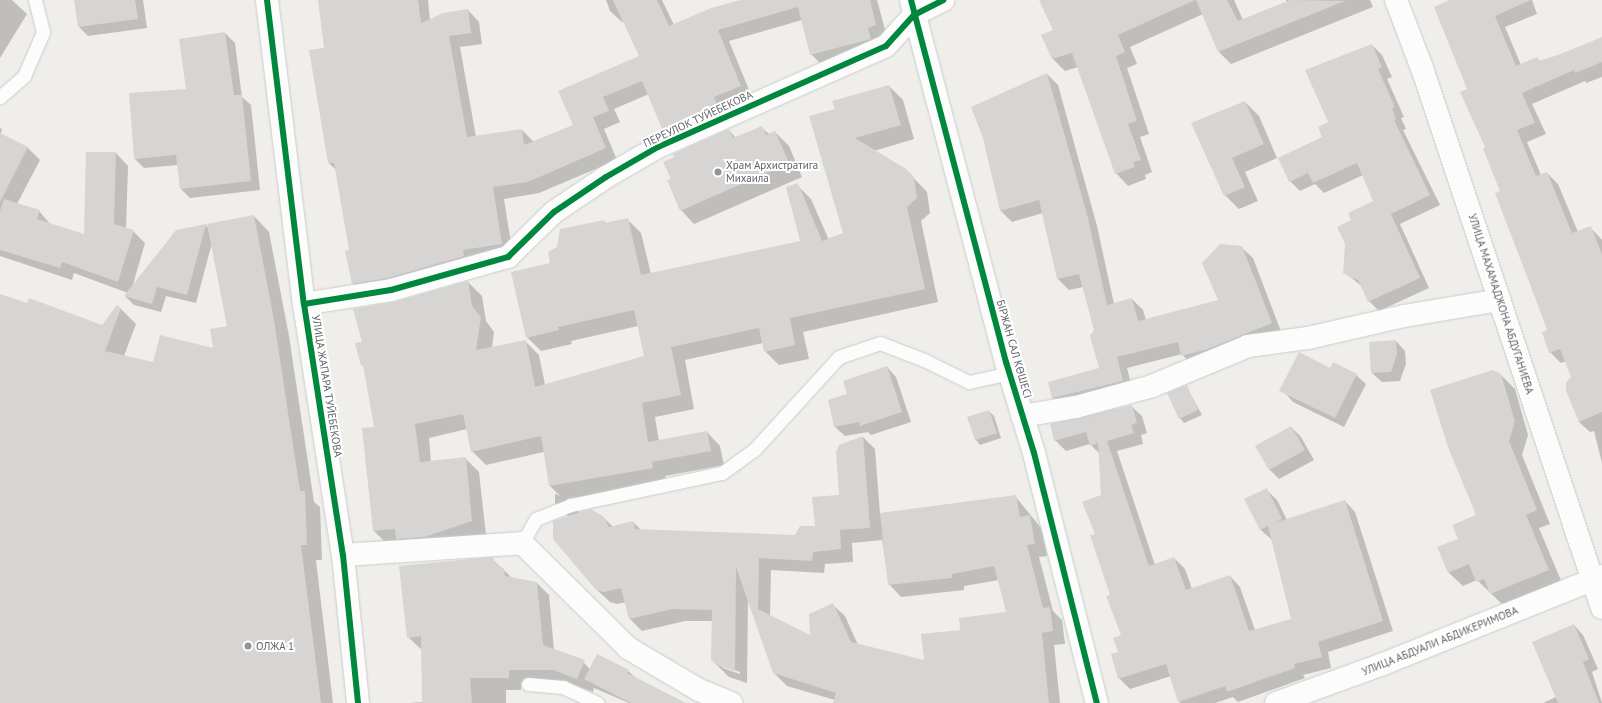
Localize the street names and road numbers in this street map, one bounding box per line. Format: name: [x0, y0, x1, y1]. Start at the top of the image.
street label: ПЕРЕУЛОК ТУЙЕБЕКОВА: [641, 88, 755, 150]
street label: УЛИЦА МАХАМАДЖОНА АБДУГАНИЕВА: [1465, 211, 1537, 397]
street label: БІРЖАН САЛ КӨШЕСІ: [994, 298, 1034, 400]
street label: УЛИЦА ЖАПАРА ТУЙЕБЕКОВА: [309, 313, 345, 459]
street label: УЛИЦА АБДУАЛИ АБДИКЕРИМОВА: [1359, 603, 1521, 679]

